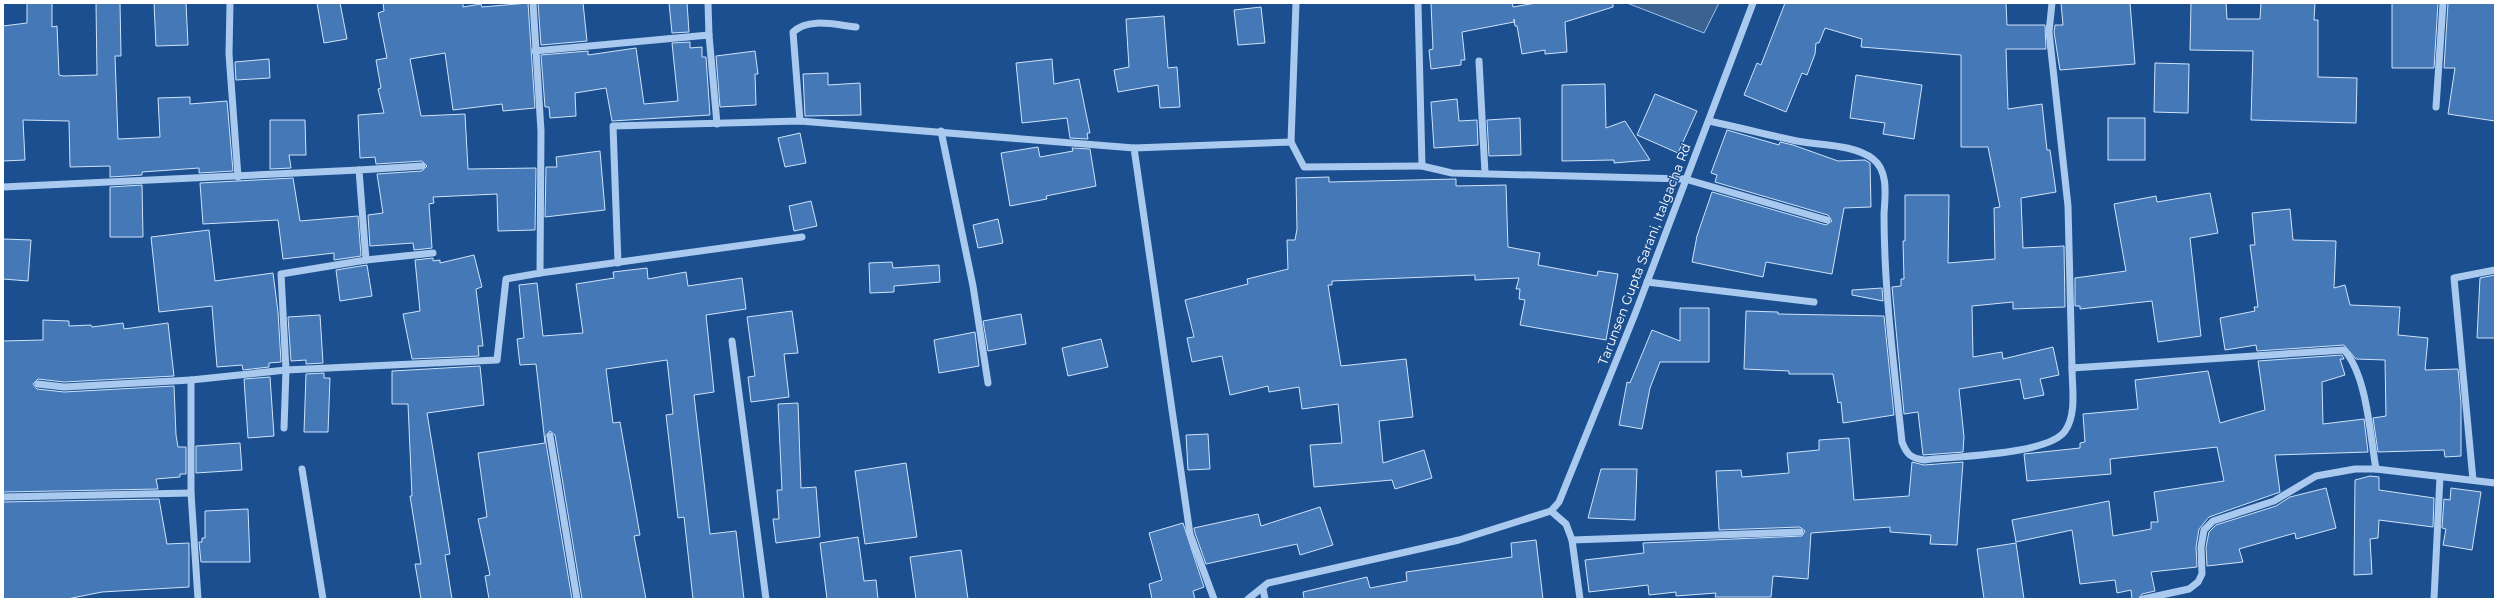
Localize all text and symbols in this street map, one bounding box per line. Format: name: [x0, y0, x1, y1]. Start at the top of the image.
street label: Tarunsen Gupta Sarani, Italgacha Rd: [1594, 141, 1694, 367]

